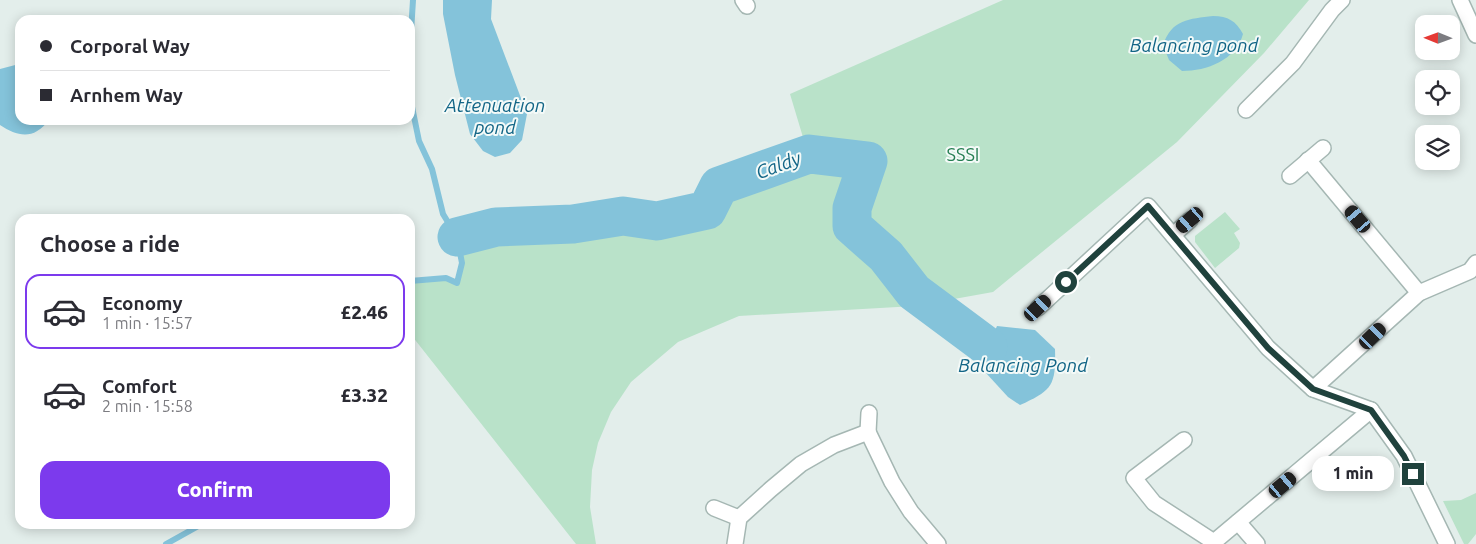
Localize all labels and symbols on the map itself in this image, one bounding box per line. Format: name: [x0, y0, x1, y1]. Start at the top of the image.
north arrow: [1415, 15, 1460, 60]
water label: Balancing pond: [1130, 34, 1260, 56]
water label: Attenuation pond: [444, 94, 545, 138]
park label: SSSI: [947, 144, 979, 164]
water label: Caldy: [753, 146, 804, 183]
car: [1342, 203, 1373, 235]
car: [1173, 204, 1206, 236]
route start: [1055, 271, 1077, 293]
car: [1021, 292, 1054, 324]
car: [1357, 320, 1389, 352]
water label: Balancing Pond: [958, 354, 1089, 376]
callout: 1 min: [1313, 456, 1396, 492]
route end: [1402, 463, 1424, 485]
car: [1266, 470, 1299, 500]

